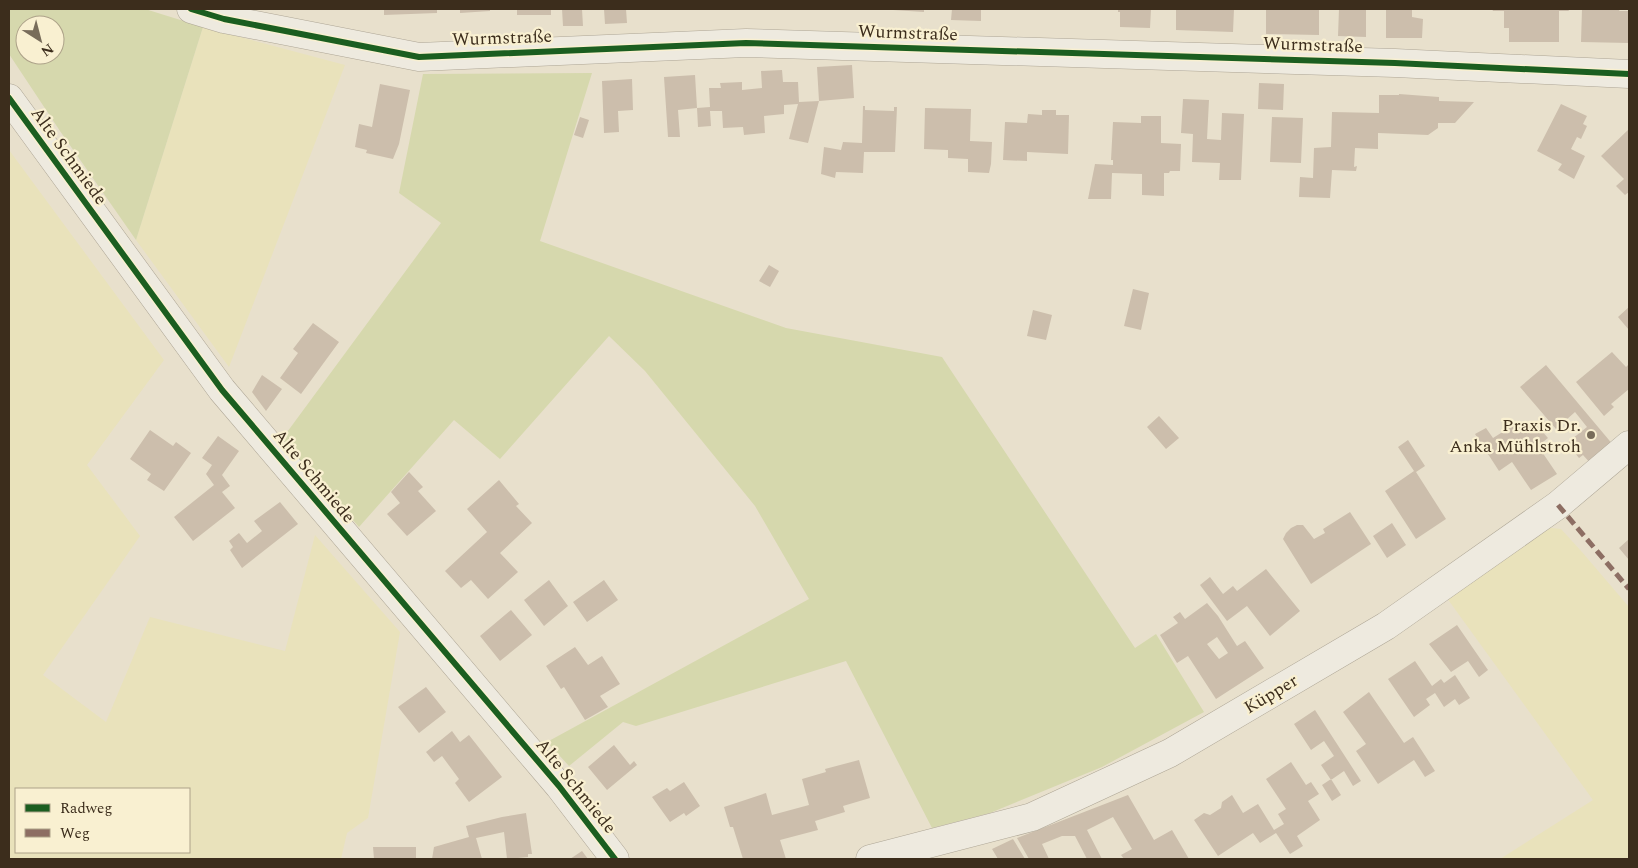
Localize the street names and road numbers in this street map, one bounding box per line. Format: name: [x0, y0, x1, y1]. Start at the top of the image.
street label: Wurmstraße: [858, 18, 958, 48]
street label: Wurmstraße: [452, 23, 552, 53]
street label: Wurmstraße: [1263, 30, 1363, 60]
street label: Alte Schmiede: [24, 101, 114, 211]
street label: Alte Schmiede: [266, 423, 362, 529]
street label: Küpper: [1239, 667, 1303, 721]
street label: Alte Schmiede: [529, 733, 623, 839]

